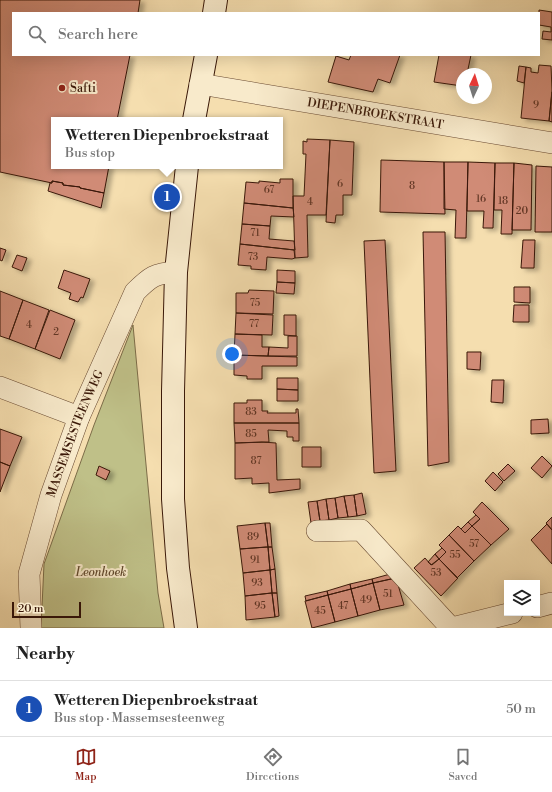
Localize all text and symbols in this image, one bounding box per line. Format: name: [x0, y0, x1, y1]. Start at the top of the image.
search box: [12, 12, 540, 56]
icon: search: [26, 23, 48, 45]
text: Search here: [58, 25, 138, 44]
north arrow: [456, 68, 492, 104]
place label: Safti: [70, 81, 96, 96]
marker: Safti: [57, 83, 67, 93]
street label: DIEPENBROEKSTRAAT: [306, 95, 445, 132]
house number: 9: [533, 99, 539, 111]
popup: [51, 117, 283, 169]
text: Wetteren Diepenbroekstraat: [65, 126, 269, 145]
text: Bus stop: [65, 145, 115, 161]
house number: 6: [337, 178, 343, 190]
house number: 8: [409, 180, 415, 192]
pin: 1: [154, 182, 180, 212]
house number: 67: [264, 184, 274, 196]
house number: 16: [476, 193, 486, 205]
house number: 18: [498, 195, 508, 207]
house number: 4: [307, 196, 313, 208]
house number: 20: [516, 205, 529, 217]
house number: 71: [250, 227, 261, 239]
house number: 73: [248, 251, 259, 263]
house number: 75: [250, 297, 261, 309]
house number: 77: [249, 318, 259, 330]
house number: 4: [26, 319, 32, 331]
house number: 2: [53, 326, 59, 338]
your location: [222, 344, 242, 364]
street label: MASSEMSESTEENWEG: [43, 367, 107, 499]
house number: 83: [245, 406, 257, 418]
house number: 85: [245, 428, 257, 440]
house number: 87: [250, 455, 262, 467]
house number: 89: [247, 531, 259, 543]
house number: 57: [469, 538, 479, 550]
house number: 55: [449, 549, 461, 561]
house number: 91: [250, 554, 261, 566]
park label: Leonhoek: [75, 565, 126, 580]
house number: 53: [430, 567, 442, 579]
house number: 93: [251, 577, 263, 589]
map controls: [504, 580, 540, 616]
button: layers: [504, 580, 540, 616]
house number: 51: [383, 588, 394, 600]
house number: 49: [360, 594, 372, 606]
scale bar: [12, 600, 81, 619]
house number: 95: [254, 600, 266, 612]
house number: 47: [338, 600, 348, 612]
text: 20 m: [18, 602, 43, 616]
house number: 45: [314, 605, 326, 617]
text: Nearby: [16, 643, 75, 665]
text: Wetteren Diepenbroekstraat: [54, 691, 258, 710]
text: 1: [26, 701, 32, 717]
text: 50 m: [506, 701, 536, 717]
text: Bus stop · Massemsesteenweg: [54, 710, 225, 726]
tab: Map: [75, 746, 97, 784]
tab: Directions: [246, 746, 299, 784]
tab: Saved: [448, 746, 477, 784]

